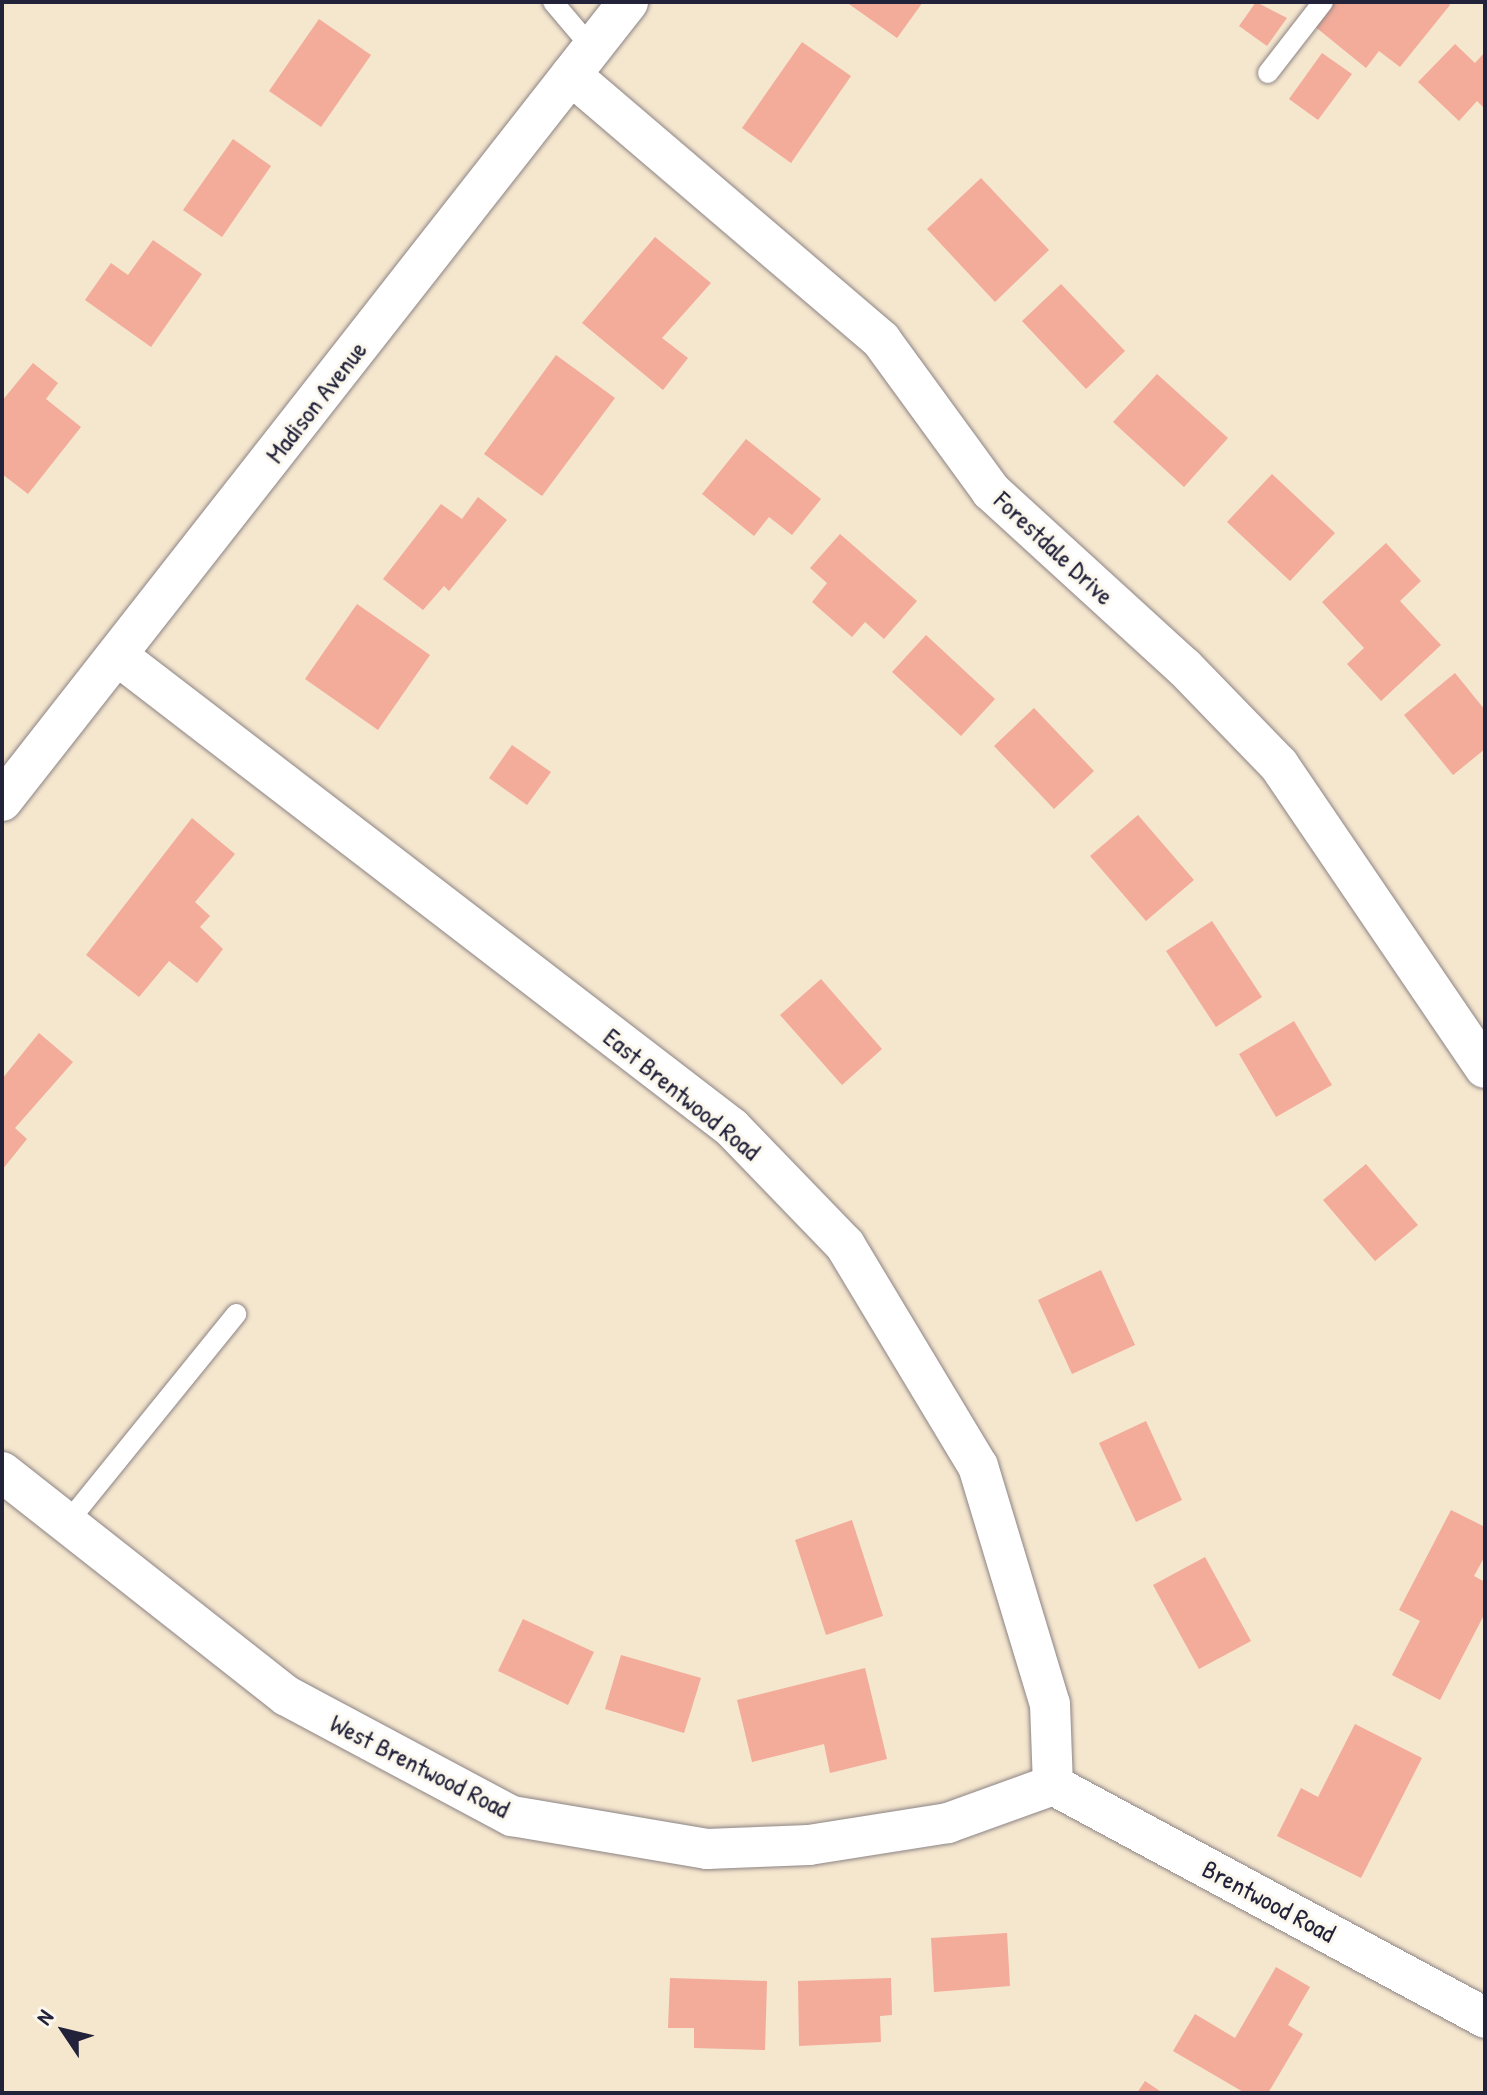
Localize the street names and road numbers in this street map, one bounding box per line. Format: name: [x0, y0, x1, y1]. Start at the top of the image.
street label: Madison Avenue: [259, 335, 373, 469]
street label: Forestdale Drive: [988, 485, 1120, 611]
street label: East Brentwood Road: [597, 1021, 767, 1167]
street label: West Brentwood Road: [325, 1707, 515, 1825]
street label: Brentwood Road: [1197, 1853, 1341, 1949]

